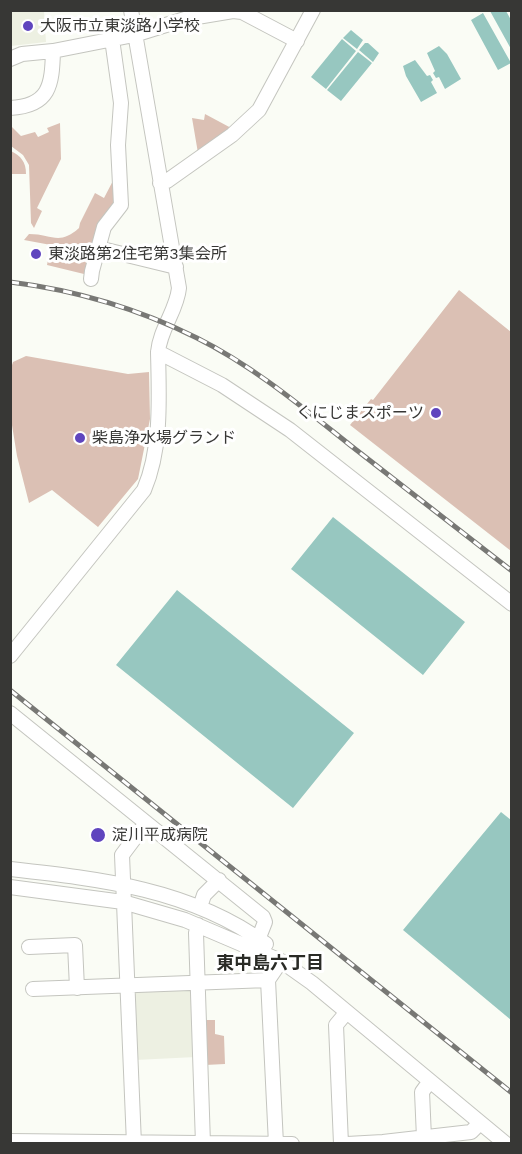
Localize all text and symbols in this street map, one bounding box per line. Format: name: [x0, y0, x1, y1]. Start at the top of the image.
place label: 大阪市立東淡路小学校: [40, 16, 200, 36]
marker: 大阪市立東淡路小学校: [21, 19, 35, 33]
place label: 東淡路第2住宅第3集会所: [48, 244, 227, 264]
marker: 東淡路第2住宅第3集会所: [29, 247, 43, 261]
place label: くにじまスポーツ: [296, 403, 424, 423]
marker: くにじまスポーツ: [429, 406, 443, 420]
place label: 柴島浄水場グランド: [92, 428, 236, 448]
marker: 柴島浄水場グランド: [73, 431, 87, 445]
place label: 淀川平成病院: [112, 825, 208, 845]
marker: 淀川平成病院: [89, 826, 107, 844]
district label: 東中島六丁目: [216, 953, 324, 975]

